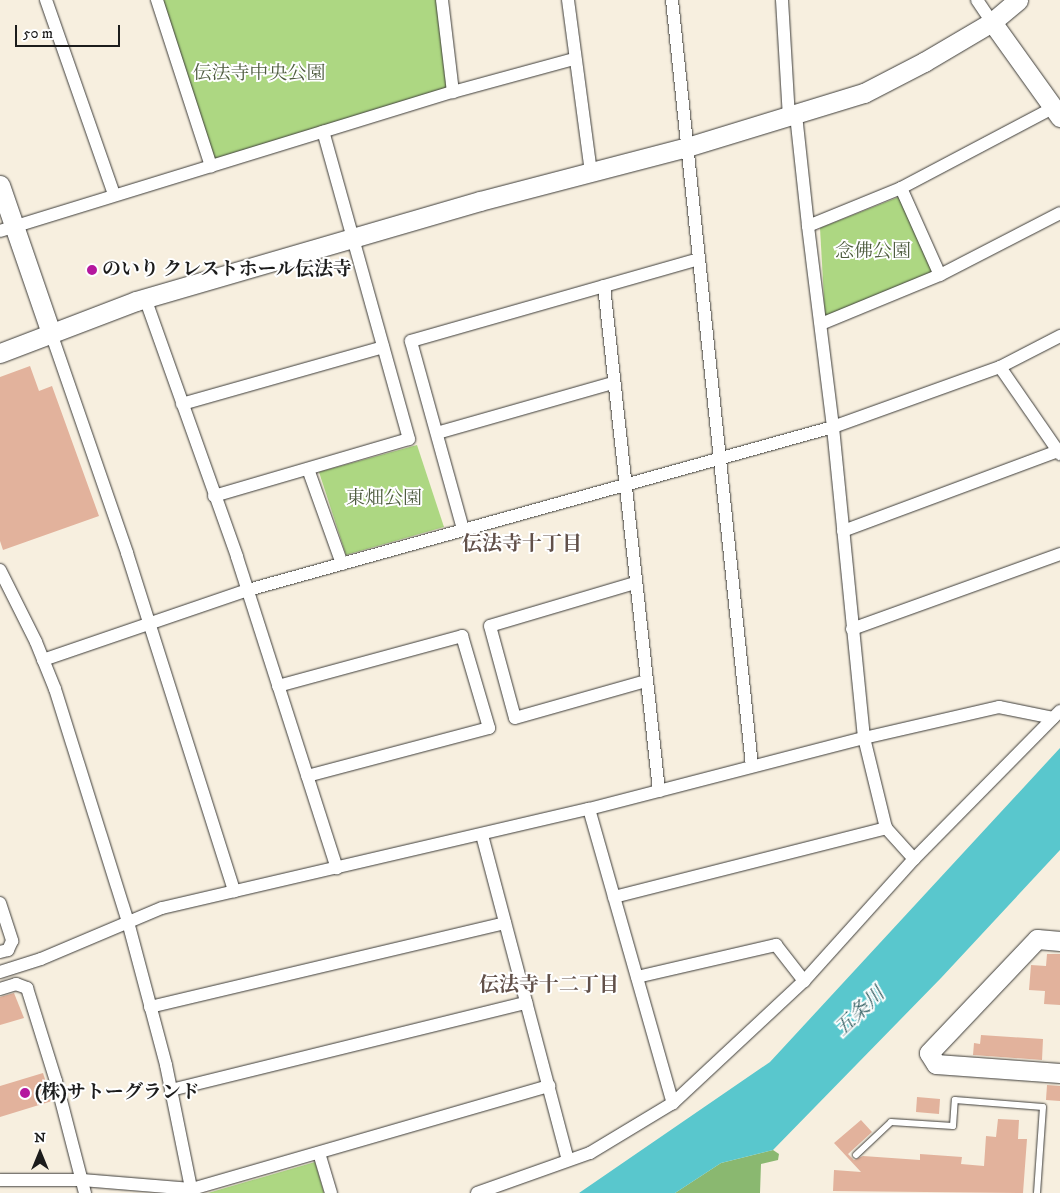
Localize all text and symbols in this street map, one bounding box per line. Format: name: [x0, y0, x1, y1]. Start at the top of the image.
scale bar: [18, 15, 122, 47]
text: 50 m: [23, 24, 53, 43]
park label: 伝法寺中央公園: [193, 63, 325, 85]
park label: 念佛公園: [835, 241, 911, 263]
place label: のいり クレストホール伝法寺: [102, 259, 353, 281]
marker: のいり クレストホール伝法寺: [86, 264, 98, 276]
park label: 東畑公園: [346, 488, 422, 510]
district label: 伝法寺十丁目: [462, 532, 582, 556]
district label: 伝法寺十二丁目: [479, 973, 619, 997]
water label: 五条川: [830, 983, 890, 1041]
place label: (株)サトーグランド: [35, 1082, 200, 1104]
marker: (株)サトーグランド: [19, 1087, 31, 1099]
north arrow: [15, 1128, 65, 1178]
text: N: [34, 1129, 46, 1147]

